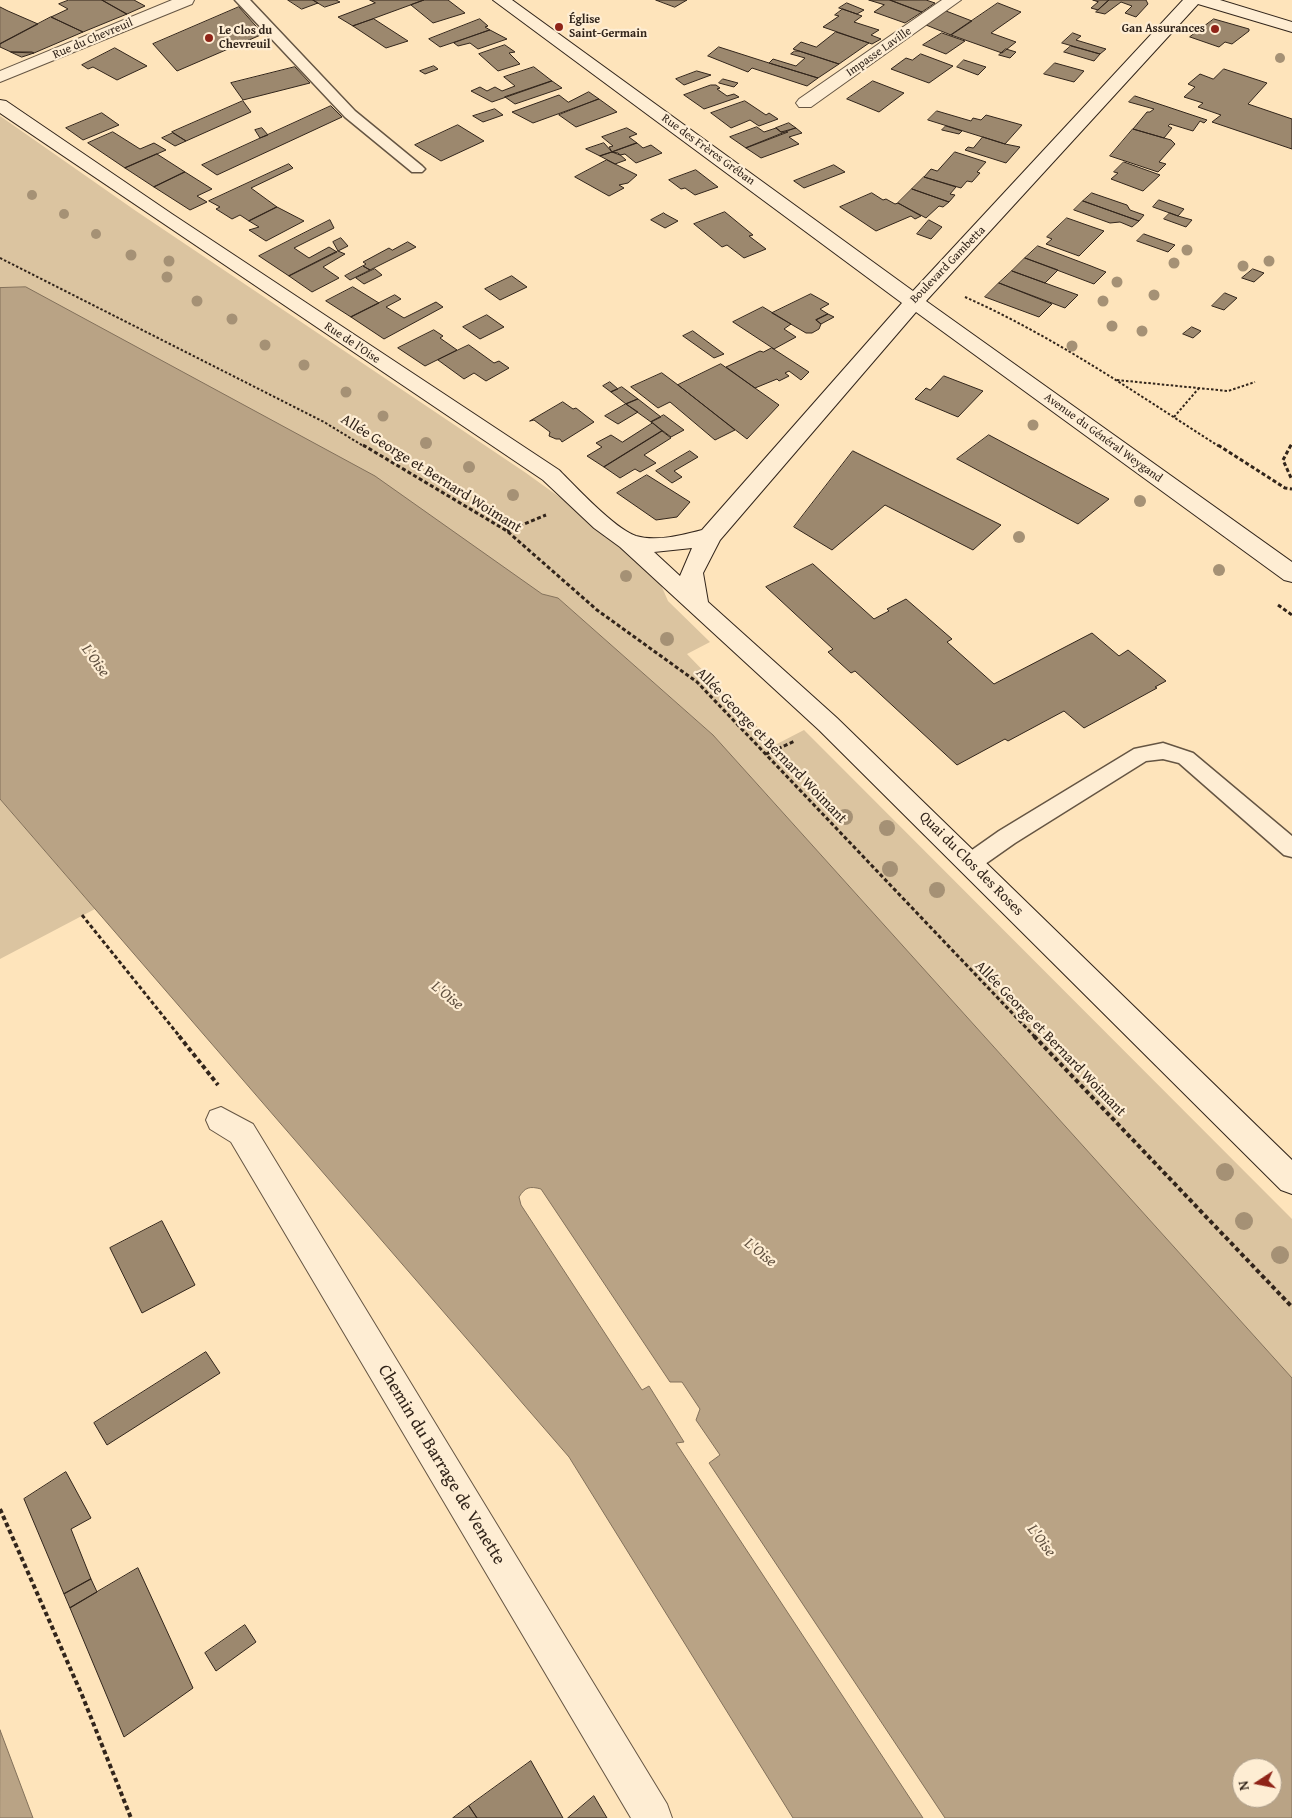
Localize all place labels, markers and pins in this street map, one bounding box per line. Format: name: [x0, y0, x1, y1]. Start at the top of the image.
place label: Église Saint-Germain: [569, 13, 647, 41]
marker: Église Saint-Germain: [553, 21, 565, 33]
place label: Gan Assurances: [1122, 22, 1205, 36]
marker: Gan Assurances: [1209, 23, 1221, 35]
place label: Le Clos du Chevreuil: [219, 24, 272, 52]
marker: Le Clos du Chevreuil: [203, 32, 215, 44]

